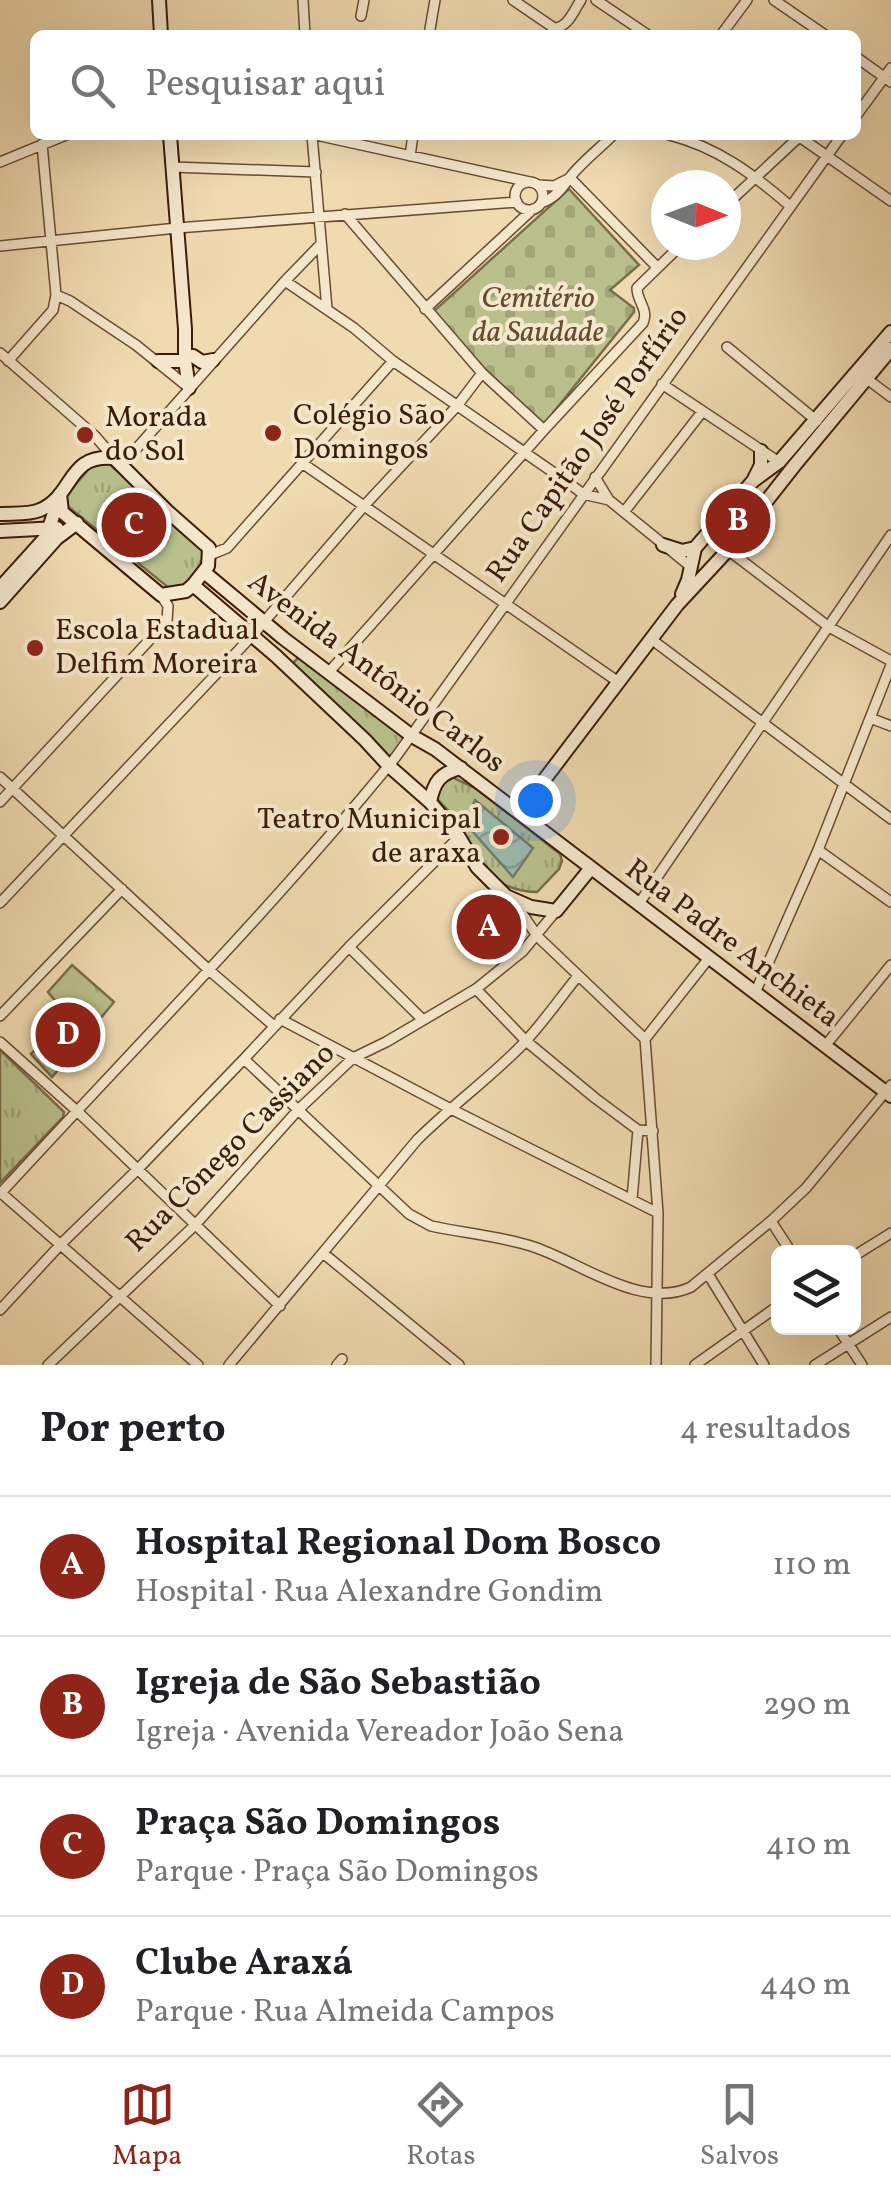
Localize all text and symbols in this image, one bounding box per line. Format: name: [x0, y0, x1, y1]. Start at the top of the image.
search box: [30, 30, 861, 140]
icon: search: [65, 58, 120, 113]
text: Pesquisar aqui: [145, 59, 385, 112]
north arrow: [651, 170, 741, 260]
park label: Cemitério da Saudade: [472, 278, 604, 354]
street label: Rua Capitão José Porfírio: [477, 299, 699, 591]
place label: Colégio São Domingos: [293, 395, 445, 471]
place label: Morada do Sol: [105, 397, 208, 473]
marker: Colégio São Domingos: [262, 422, 284, 444]
marker: Morada do Sol: [74, 424, 96, 446]
pin: B: [706, 484, 770, 558]
pin: C: [102, 488, 166, 562]
street label: Avenida Antônio Carlos: [238, 562, 514, 784]
place label: Escola Estadual Delfim Moreira: [55, 610, 259, 686]
marker: Escola Estadual Delfim Moreira: [24, 637, 46, 659]
your location: [510, 775, 561, 826]
place label: Teatro Municipal de araxa: [257, 799, 481, 875]
marker: Teatro Municipal de araxa: [490, 826, 512, 848]
street label: Rua Padre Anchieta: [616, 849, 848, 1039]
pin: A: [456, 890, 522, 964]
pin: D: [36, 998, 100, 1072]
street label: Rua Cônego Cassiano: [117, 1034, 345, 1262]
map controls: [771, 1245, 861, 1335]
button: layers: [771, 1245, 861, 1335]
text: Por perto: [40, 1401, 226, 1460]
text: 4 resultados: [680, 1408, 851, 1452]
text: Hospital Regional Dom Bosco: [135, 1518, 661, 1571]
text: A: [61, 1544, 84, 1588]
text: 110 m: [772, 1544, 851, 1588]
text: Hospital · Rua Alexandre Gondim: [135, 1571, 603, 1615]
text: Igreja de São Sebastião: [135, 1658, 541, 1711]
text: B: [62, 1684, 83, 1728]
text: 290 m: [763, 1684, 851, 1728]
text: Igreja · Avenida Vereador João Sena: [135, 1711, 624, 1755]
text: Praça São Domingos: [135, 1798, 500, 1851]
text: C: [62, 1824, 83, 1868]
text: 410 m: [766, 1824, 851, 1868]
text: Parque · Praça São Domingos: [135, 1851, 539, 1895]
text: Clube Araxá: [135, 1938, 353, 1991]
text: D: [61, 1964, 84, 2008]
text: 440 m: [759, 1964, 851, 2008]
text: Parque · Rua Almeida Campos: [135, 1991, 555, 2035]
tab: Mapa: [112, 2077, 182, 2176]
tab: Rotas: [406, 2077, 476, 2176]
tab: Salvos: [700, 2077, 779, 2176]

